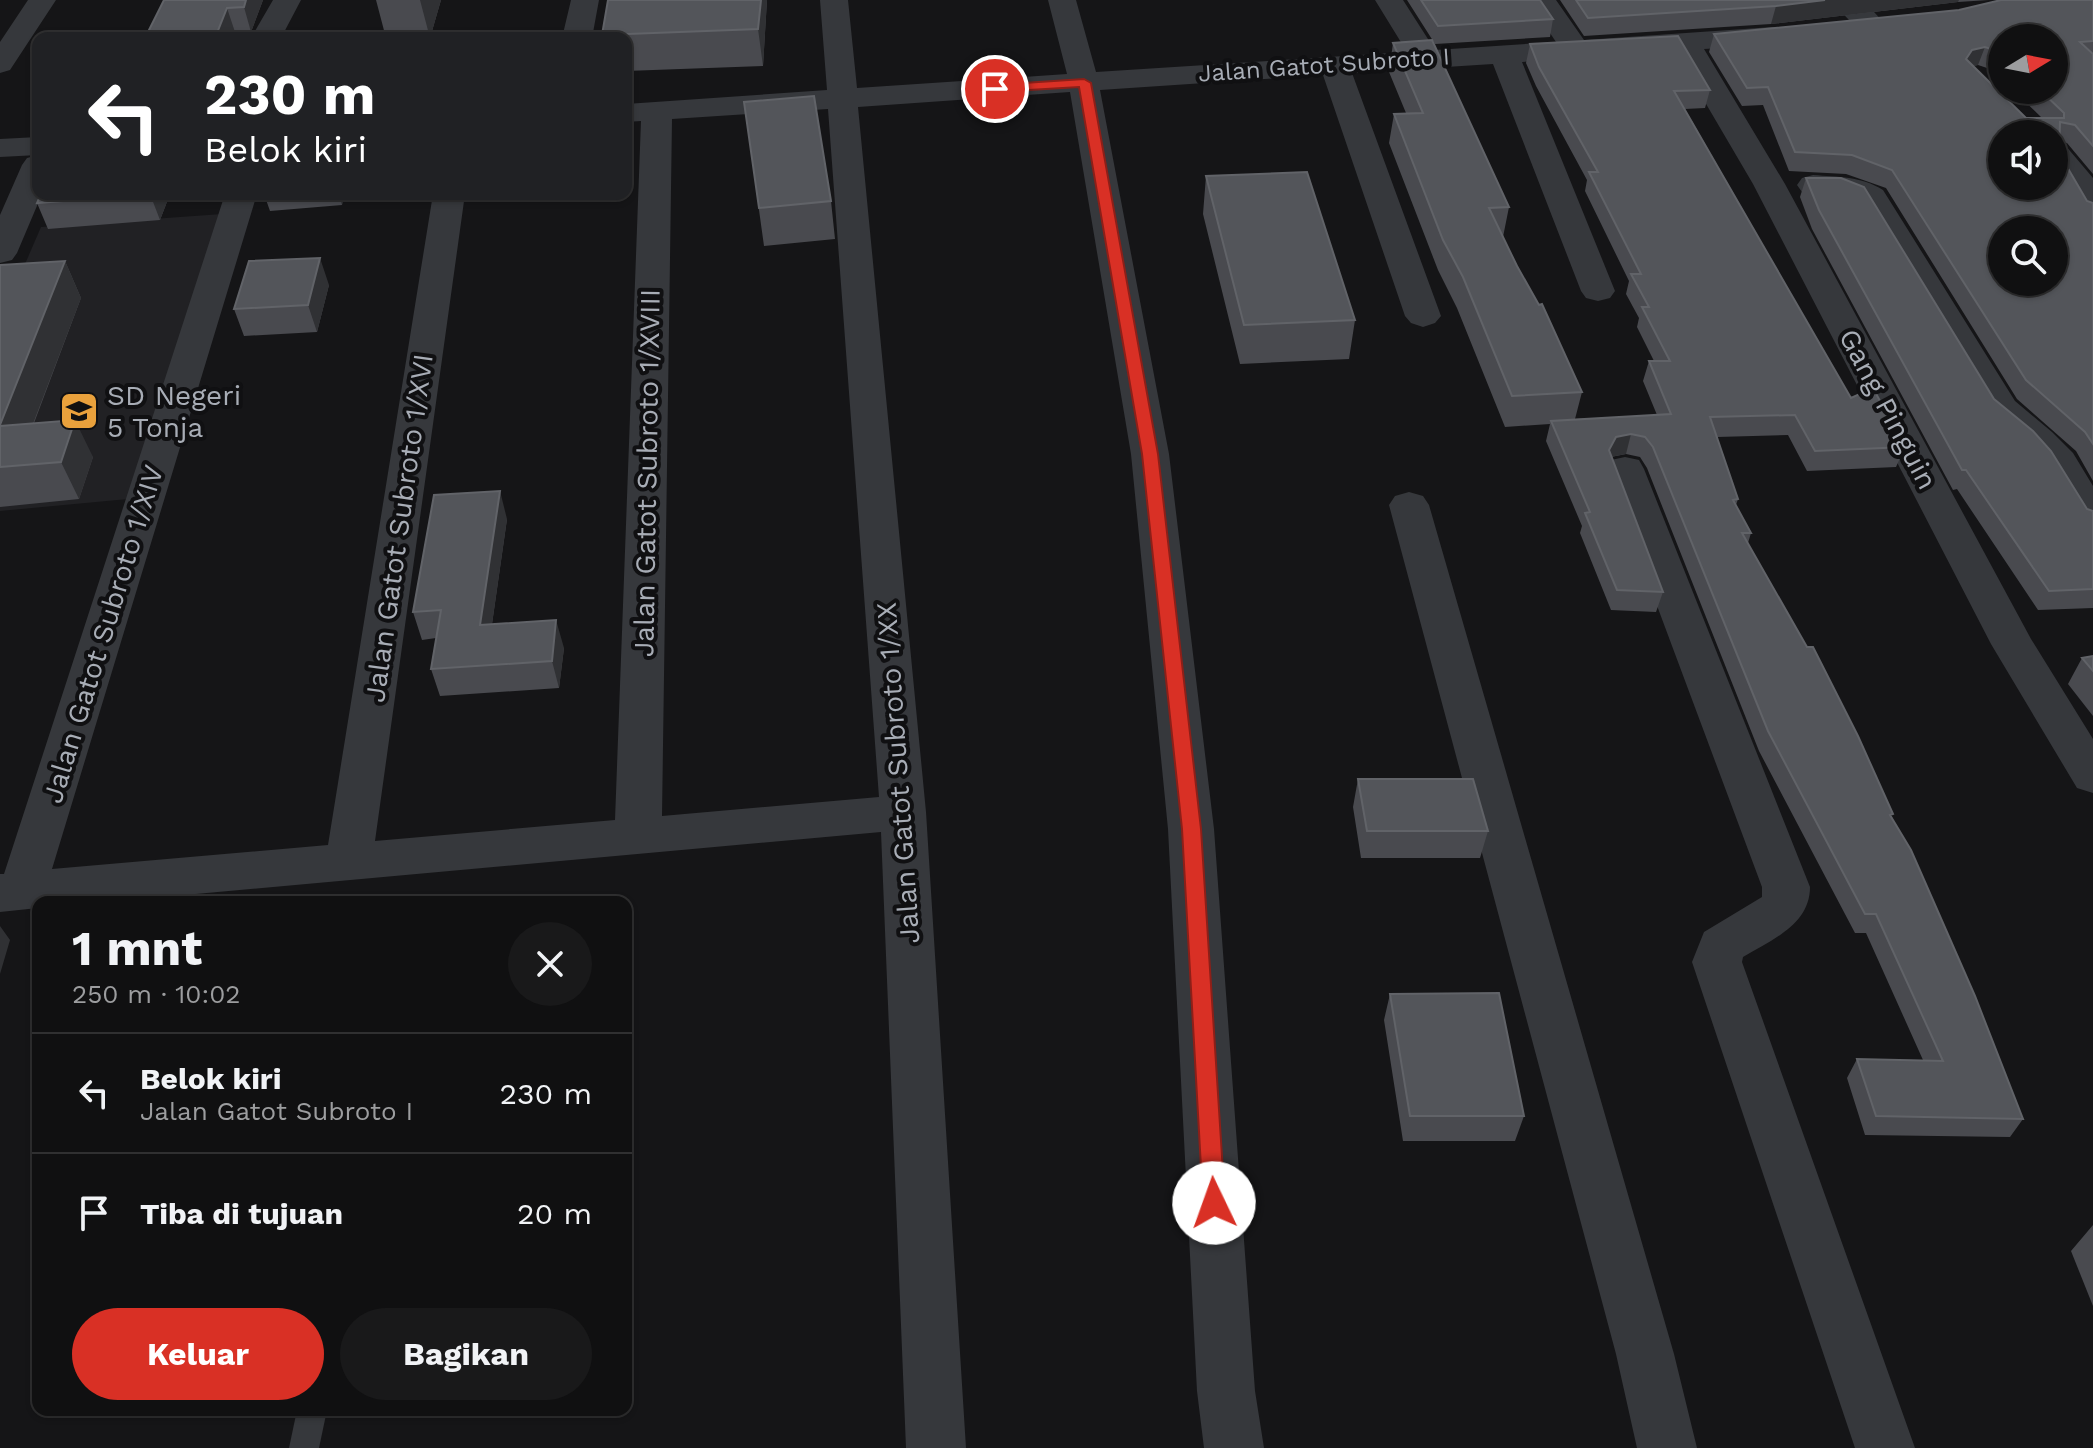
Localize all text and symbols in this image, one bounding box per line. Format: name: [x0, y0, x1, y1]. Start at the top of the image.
north arrow: [1988, 24, 2068, 104]
map controls: [1988, 24, 2068, 296]
street label: Jalan Gatot Subroto I: [1197, 42, 1451, 88]
pin: [961, 55, 1029, 123]
text: 230 m: [204, 62, 375, 128]
icon: left: [72, 64, 176, 168]
icon: arrive: [973, 67, 1017, 111]
button: sound: [1988, 120, 2068, 200]
text: Belok kiri: [204, 129, 367, 171]
button: search: [1988, 216, 2068, 296]
street label: Jalan Gatot Subroto 1/XVIII: [627, 289, 667, 657]
street label: Gang Pinguin: [1832, 323, 1944, 495]
street label: Jalan Gatot Subroto 1/XVI: [358, 352, 440, 704]
place label: SD Negeri 5 Tonja: [107, 379, 241, 444]
school or university icon: SD Negeri 5 Tonja: [58, 390, 100, 432]
street label: Jalan Gatot Subroto 1/XIV: [36, 461, 170, 807]
street label: Jalan Gatot Subroto 1/XX: [870, 601, 926, 945]
text: 1 mnt: [72, 920, 202, 977]
button: close: [508, 922, 592, 1006]
text: 250 m · 10:02: [72, 979, 241, 1009]
text: Belok kiri: [140, 1061, 282, 1096]
icon: left: [72, 1071, 116, 1115]
text: 230 m: [500, 1076, 592, 1111]
text: Jalan Gatot Subroto I: [140, 1096, 413, 1126]
position arrow: [1172, 1161, 1256, 1245]
icon: arrive: [72, 1191, 116, 1235]
text: Tiba di tujuan: [140, 1196, 343, 1231]
text: 20 m: [517, 1196, 592, 1231]
button: Keluar: [72, 1308, 324, 1400]
button: Bagikan: [340, 1308, 592, 1400]

